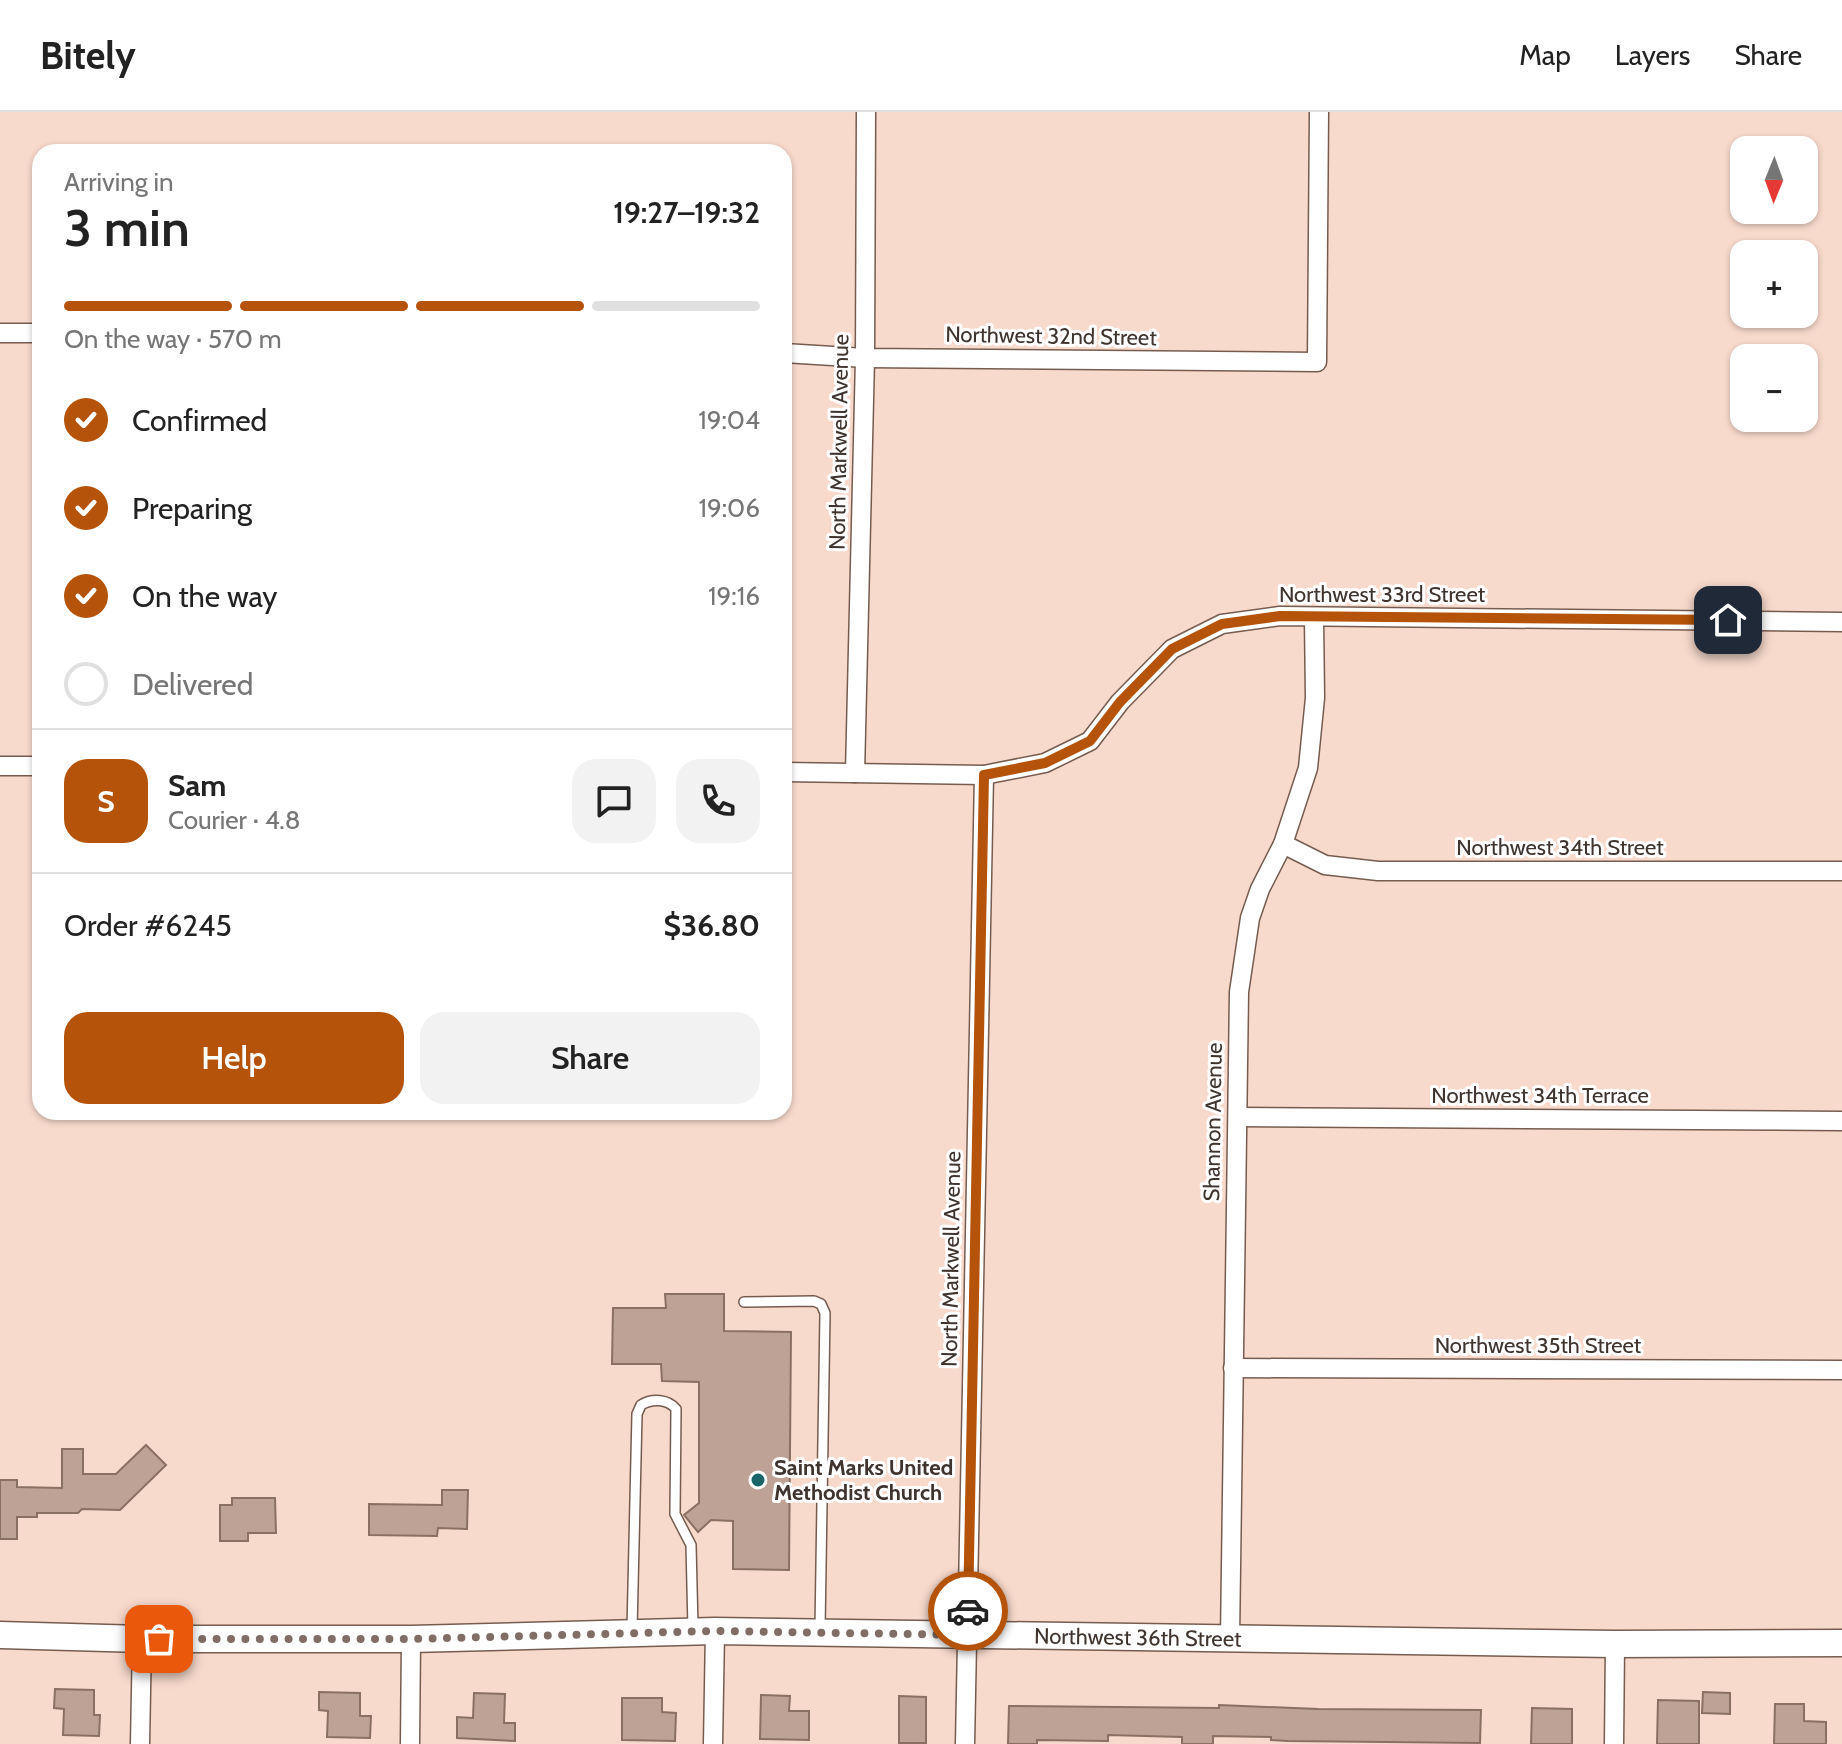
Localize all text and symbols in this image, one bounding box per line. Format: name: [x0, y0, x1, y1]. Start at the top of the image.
text: Bitely: [40, 32, 136, 79]
text: Map: [1519, 38, 1571, 72]
text: Layers: [1615, 38, 1690, 72]
text: Share: [1734, 38, 1802, 72]
north arrow: [1730, 136, 1818, 224]
map controls: [1730, 136, 1818, 432]
text: Arriving in: [64, 166, 174, 198]
text: 19:27–19:32: [613, 194, 760, 231]
text: 3 min: [64, 196, 190, 259]
button: +: [1730, 240, 1818, 328]
street label: Northwest 32nd Street: [945, 321, 1157, 351]
text: On the way · 570 m: [64, 323, 282, 355]
street label: North Markwell Avenue: [824, 334, 854, 550]
button: −: [1730, 344, 1818, 432]
icon: check: [64, 398, 108, 442]
text: Confirmed: [132, 402, 267, 439]
text: 19:04: [698, 404, 760, 436]
icon: check: [64, 486, 108, 530]
text: Preparing: [132, 490, 252, 527]
text: 19:06: [698, 492, 760, 524]
icon: check: [64, 574, 108, 618]
text: On the way: [132, 578, 277, 615]
text: 19:16: [708, 580, 760, 612]
street label: Northwest 33rd Street: [1279, 581, 1486, 608]
pin: [1694, 586, 1762, 654]
icon: home: [1706, 598, 1750, 642]
text: Delivered: [132, 666, 253, 703]
button: chat: [572, 759, 656, 843]
button: phone: [676, 759, 760, 843]
text: Sam: [168, 767, 226, 804]
text: S: [97, 783, 115, 820]
text: Courier · 4.8: [168, 804, 301, 836]
street label: Northwest 34th Street: [1456, 834, 1664, 861]
text: Order #6245: [64, 907, 232, 944]
text: $36.80: [664, 907, 760, 944]
button: Help: [64, 1012, 404, 1104]
button: Share: [420, 1012, 760, 1104]
street label: Shannon Avenue: [1198, 1042, 1228, 1202]
street label: Northwest 34th Terrace: [1431, 1082, 1649, 1109]
street label: North Markwell Avenue: [936, 1151, 966, 1367]
street label: Northwest 35th Street: [1435, 1332, 1642, 1359]
place label: Saint Marks United Methodist Church: [774, 1454, 953, 1506]
marker: Saint Marks United Methodist Church: [749, 1471, 767, 1489]
courier: [928, 1571, 1008, 1651]
icon: car: [946, 1589, 990, 1633]
pin: [125, 1605, 193, 1673]
icon: bag: [137, 1617, 181, 1661]
street label: Northwest 36th Street: [1034, 1622, 1242, 1652]

